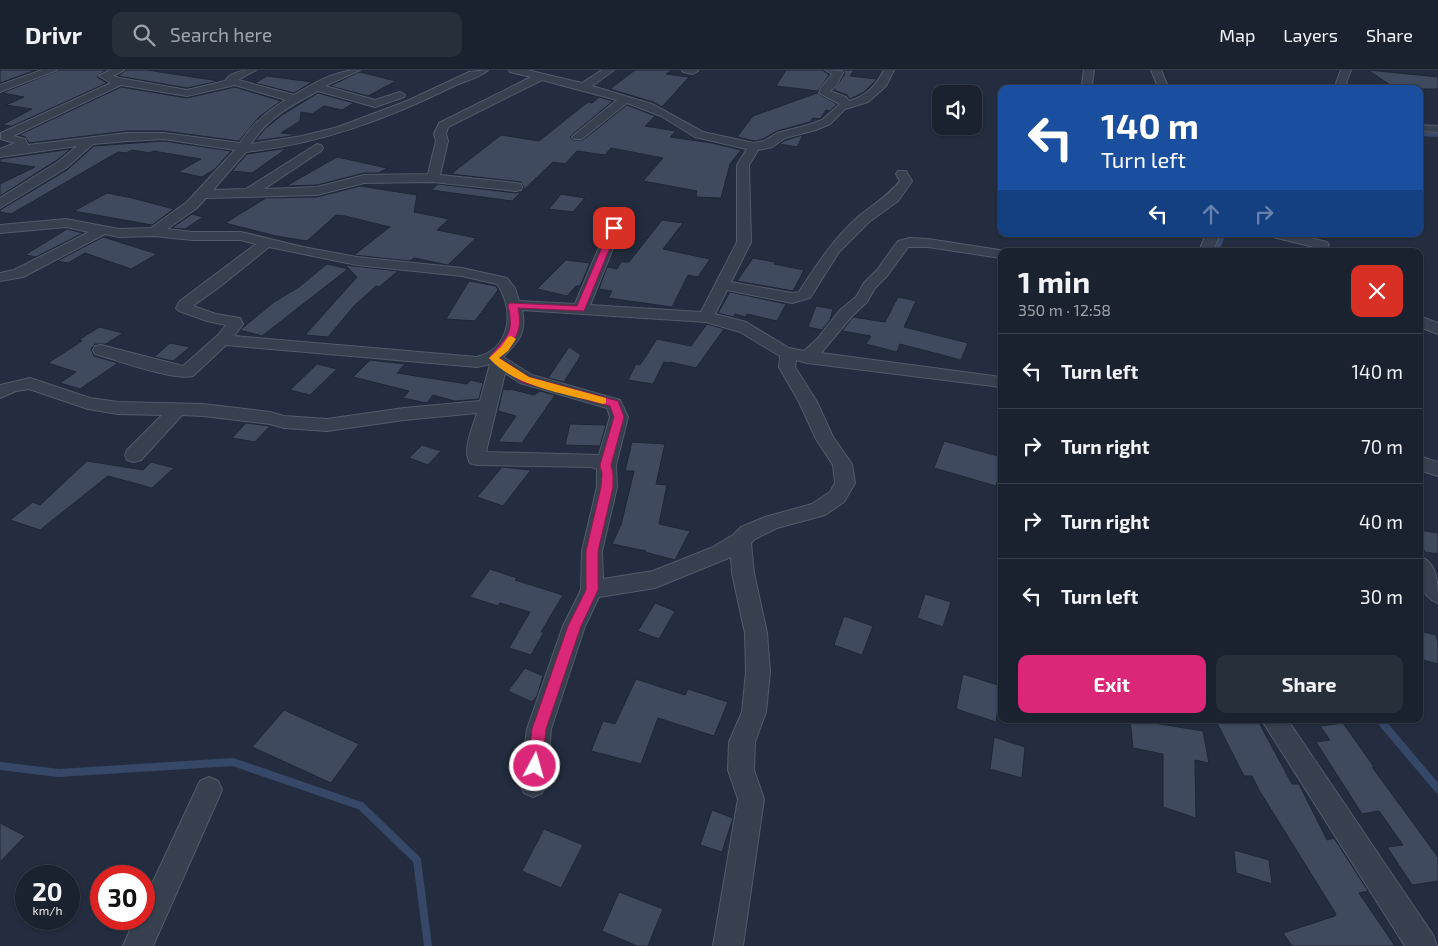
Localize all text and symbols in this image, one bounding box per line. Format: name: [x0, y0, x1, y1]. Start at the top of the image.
search box: [112, 12, 462, 57]
text: Drivr: [25, 20, 82, 49]
icon: search: [130, 21, 158, 49]
text: Search here: [170, 23, 272, 46]
text: Map: [1219, 24, 1255, 46]
text: Layers: [1283, 24, 1338, 46]
text: Share: [1366, 24, 1413, 46]
map controls: [932, 85, 982, 135]
button: sound: [932, 85, 982, 135]
text: 140 m: [1101, 104, 1199, 146]
icon: left: [1018, 105, 1083, 170]
text: Turn left: [1101, 146, 1186, 172]
icon: left: [1144, 200, 1172, 228]
icon: ahead: [1197, 200, 1225, 228]
icon: right: [1250, 200, 1278, 228]
pin: [593, 207, 635, 249]
icon: arrive: [600, 214, 628, 242]
text: 1 min: [1018, 263, 1090, 299]
button: close: [1351, 265, 1403, 317]
text: 350 m · 12:58: [1018, 300, 1111, 319]
icon: left: [1018, 357, 1046, 385]
text: Turn left: [1061, 360, 1138, 383]
text: 140 m: [1351, 360, 1403, 383]
icon: right: [1018, 432, 1046, 460]
text: Turn right: [1061, 435, 1149, 458]
text: 70 m: [1361, 435, 1403, 458]
icon: right: [1018, 507, 1046, 535]
text: Turn right: [1061, 510, 1149, 533]
text: 40 m: [1359, 510, 1403, 533]
icon: left: [1018, 582, 1046, 610]
text: Turn left: [1061, 585, 1138, 608]
text: 30 m: [1360, 585, 1403, 608]
button: Exit: [1018, 655, 1206, 713]
button: Share: [1216, 655, 1403, 713]
position arrow: [508, 739, 560, 791]
speed limit sign: 30: [90, 865, 155, 930]
text: 20: [32, 876, 63, 906]
text: km/h: [33, 903, 62, 917]

